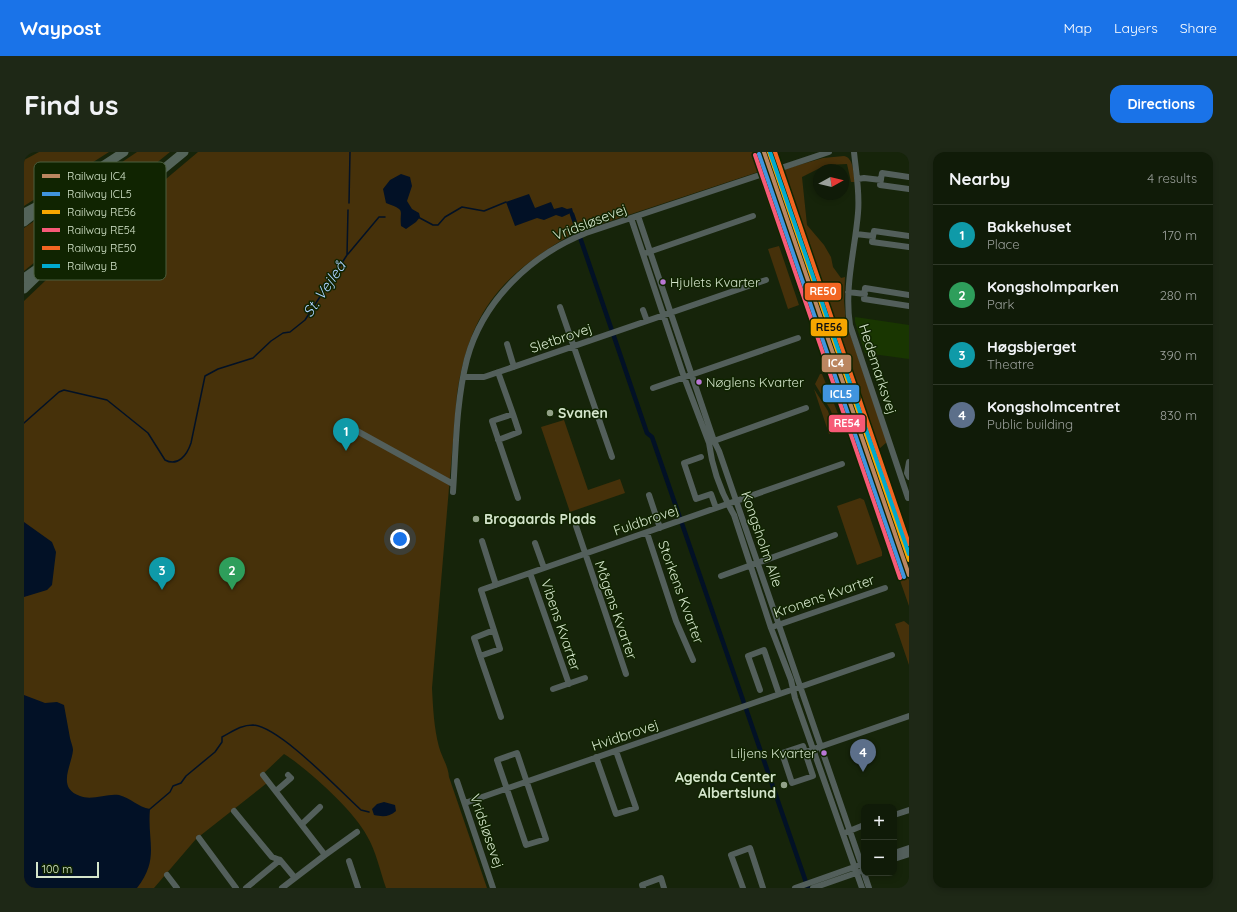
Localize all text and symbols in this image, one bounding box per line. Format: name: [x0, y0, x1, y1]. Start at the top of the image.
text: Waypost: [20, 16, 102, 40]
text: Map: [1063, 19, 1092, 37]
text: Layers: [1114, 19, 1158, 37]
text: Share: [1180, 19, 1217, 37]
button: Directions: [1110, 85, 1213, 123]
text: Find us: [24, 87, 118, 122]
legend: [34, 162, 166, 280]
north arrow: [813, 164, 849, 200]
text: Nearby: [949, 168, 1010, 189]
text: Railway IC4: [67, 169, 126, 183]
text: 4 results: [1147, 170, 1197, 186]
text: Railway ICL5: [67, 187, 132, 201]
street label: Vridsløsevej: [551, 200, 629, 244]
text: Railway RE56: [67, 205, 136, 219]
text: Bakkehuset: [987, 217, 1072, 236]
text: Railway RE54: [67, 223, 136, 237]
text: 1: [959, 227, 965, 243]
text: 170 m: [1162, 227, 1197, 243]
text: Place: [987, 236, 1020, 252]
text: Railway RE50: [67, 241, 136, 255]
water label: St. Vejleå: [298, 257, 350, 321]
text: Railway B: [67, 259, 117, 273]
place label: Hjulets Kvarter: [670, 274, 760, 290]
marker: Hjulets Kvarter: [658, 277, 668, 287]
text: Kongsholmparken: [987, 277, 1119, 296]
line badge: RE50: [804, 282, 842, 301]
text: RE50: [810, 284, 837, 298]
text: 2: [958, 287, 966, 303]
text: 280 m: [1160, 287, 1197, 303]
text: Park: [987, 296, 1015, 312]
line badge: RE56: [810, 318, 848, 337]
street label: Sletbrovej: [528, 319, 594, 357]
text: RE56: [816, 320, 842, 334]
street label: Hedemarksvej: [855, 321, 901, 417]
text: Høgsbjerget: [987, 337, 1077, 356]
text: 3: [959, 347, 965, 363]
text: 390 m: [1160, 347, 1197, 363]
line badge: IC4: [821, 354, 852, 373]
text: IC4: [828, 356, 845, 370]
text: Theatre: [987, 356, 1034, 372]
place label: Nøglens Kvarter: [706, 374, 804, 390]
marker: Nøglens Kvarter: [694, 377, 704, 387]
line badge: ICL5: [822, 384, 860, 403]
text: ICL5: [830, 387, 852, 401]
text: Kongsholmcentret: [987, 397, 1120, 416]
place label: Svanen: [558, 404, 608, 422]
text: 4: [958, 407, 966, 423]
text: 830 m: [1160, 407, 1197, 423]
marker: Svanen: [545, 408, 555, 418]
line badge: RE54: [828, 414, 866, 433]
text: RE54: [834, 416, 861, 430]
text: Public building: [987, 416, 1073, 432]
pin: 1: [333, 418, 359, 451]
street label: Kongsholm Alle: [737, 489, 787, 589]
street label: Fuldbrovej: [611, 500, 681, 540]
place label: Brogaards Plads: [484, 510, 596, 528]
marker: Brogaards Plads: [471, 514, 481, 524]
your location: [390, 529, 410, 549]
street label: Storkens Kvarter: [654, 538, 708, 647]
pin: 3: [149, 557, 175, 590]
pin: 2: [219, 557, 245, 590]
street label: Mågens Kvarter: [591, 558, 642, 662]
street label: Kronens Kvarter: [771, 570, 878, 622]
street label: Vibens Kvarter: [537, 577, 585, 674]
street label: Hvidbrovej: [589, 715, 661, 755]
pin: 4: [850, 739, 876, 772]
place label: Liljens Kvarter: [730, 745, 816, 761]
marker: Liljens Kvarter: [819, 748, 829, 758]
place label: Agenda Center Albertslund: [675, 768, 776, 802]
marker: Agenda Center Albertslund: [779, 780, 789, 790]
street label: Vridsløsevej: [466, 791, 508, 871]
map controls: [861, 804, 897, 876]
button: +: [861, 804, 897, 840]
button: −: [861, 840, 897, 876]
scale bar: [36, 860, 99, 879]
text: 100 m: [42, 862, 72, 876]

